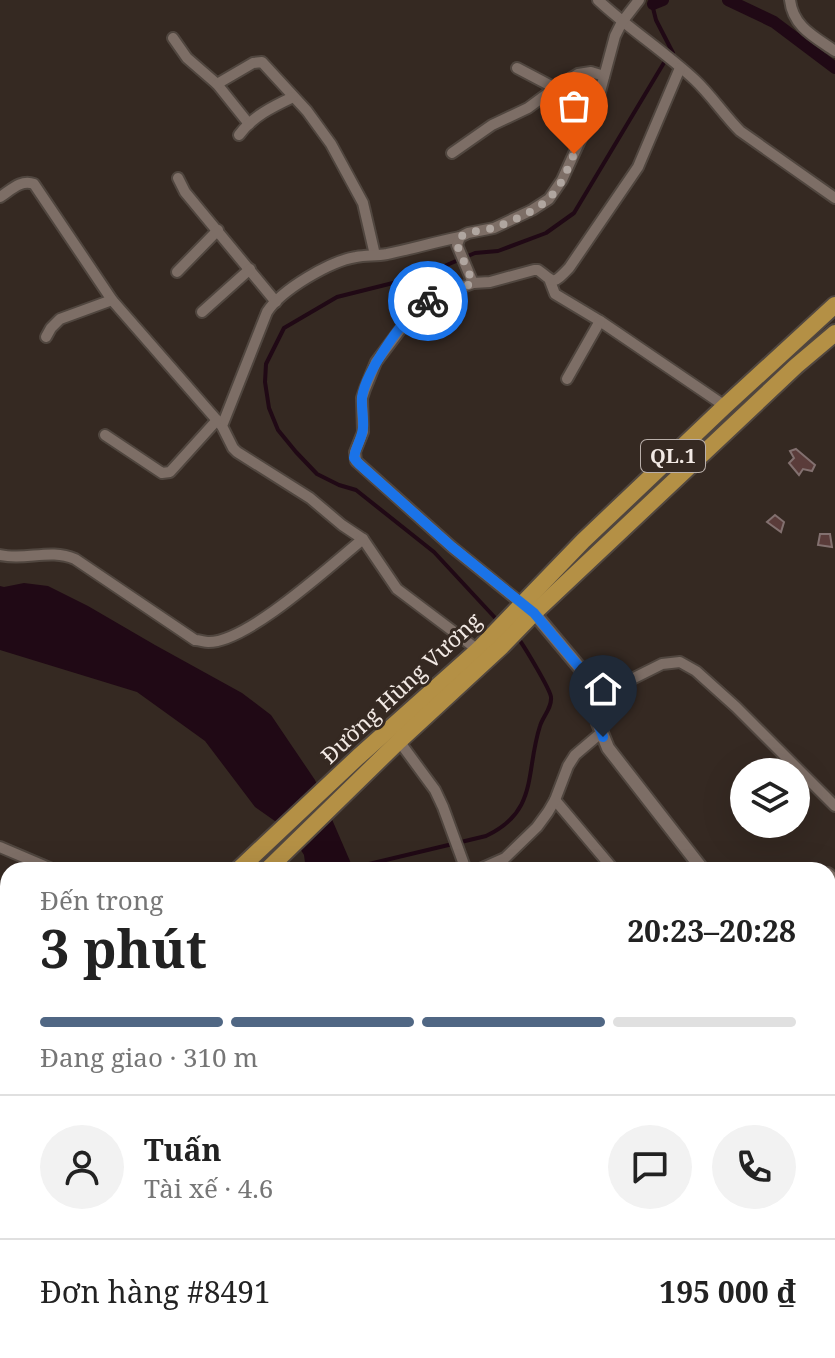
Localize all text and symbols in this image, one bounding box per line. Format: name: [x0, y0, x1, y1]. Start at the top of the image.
pin: [540, 72, 608, 154]
icon: bag: [552, 84, 596, 128]
courier: [388, 261, 468, 341]
icon: bike: [406, 279, 450, 323]
road number: QL.1: [641, 440, 705, 472]
street label: Đường Hùng Vương: [314, 605, 487, 770]
pin: [569, 655, 637, 737]
icon: home: [581, 667, 625, 711]
map controls: [730, 758, 810, 838]
button: layers: [730, 758, 810, 838]
text: Đến trong: [40, 882, 164, 918]
text: 20:23–20:28: [627, 910, 796, 951]
text: 3 phút: [40, 912, 207, 983]
text: Đang giao · 310 m: [40, 1039, 258, 1075]
button: person: [40, 1125, 124, 1209]
button: chat: [608, 1125, 692, 1209]
button: phone: [712, 1125, 796, 1209]
text: Tuấn: [144, 1129, 222, 1170]
text: Tài xế · 4.6: [144, 1170, 273, 1206]
text: Đơn hàng #8491: [40, 1271, 271, 1312]
text: 195 000 ₫: [659, 1271, 796, 1312]

